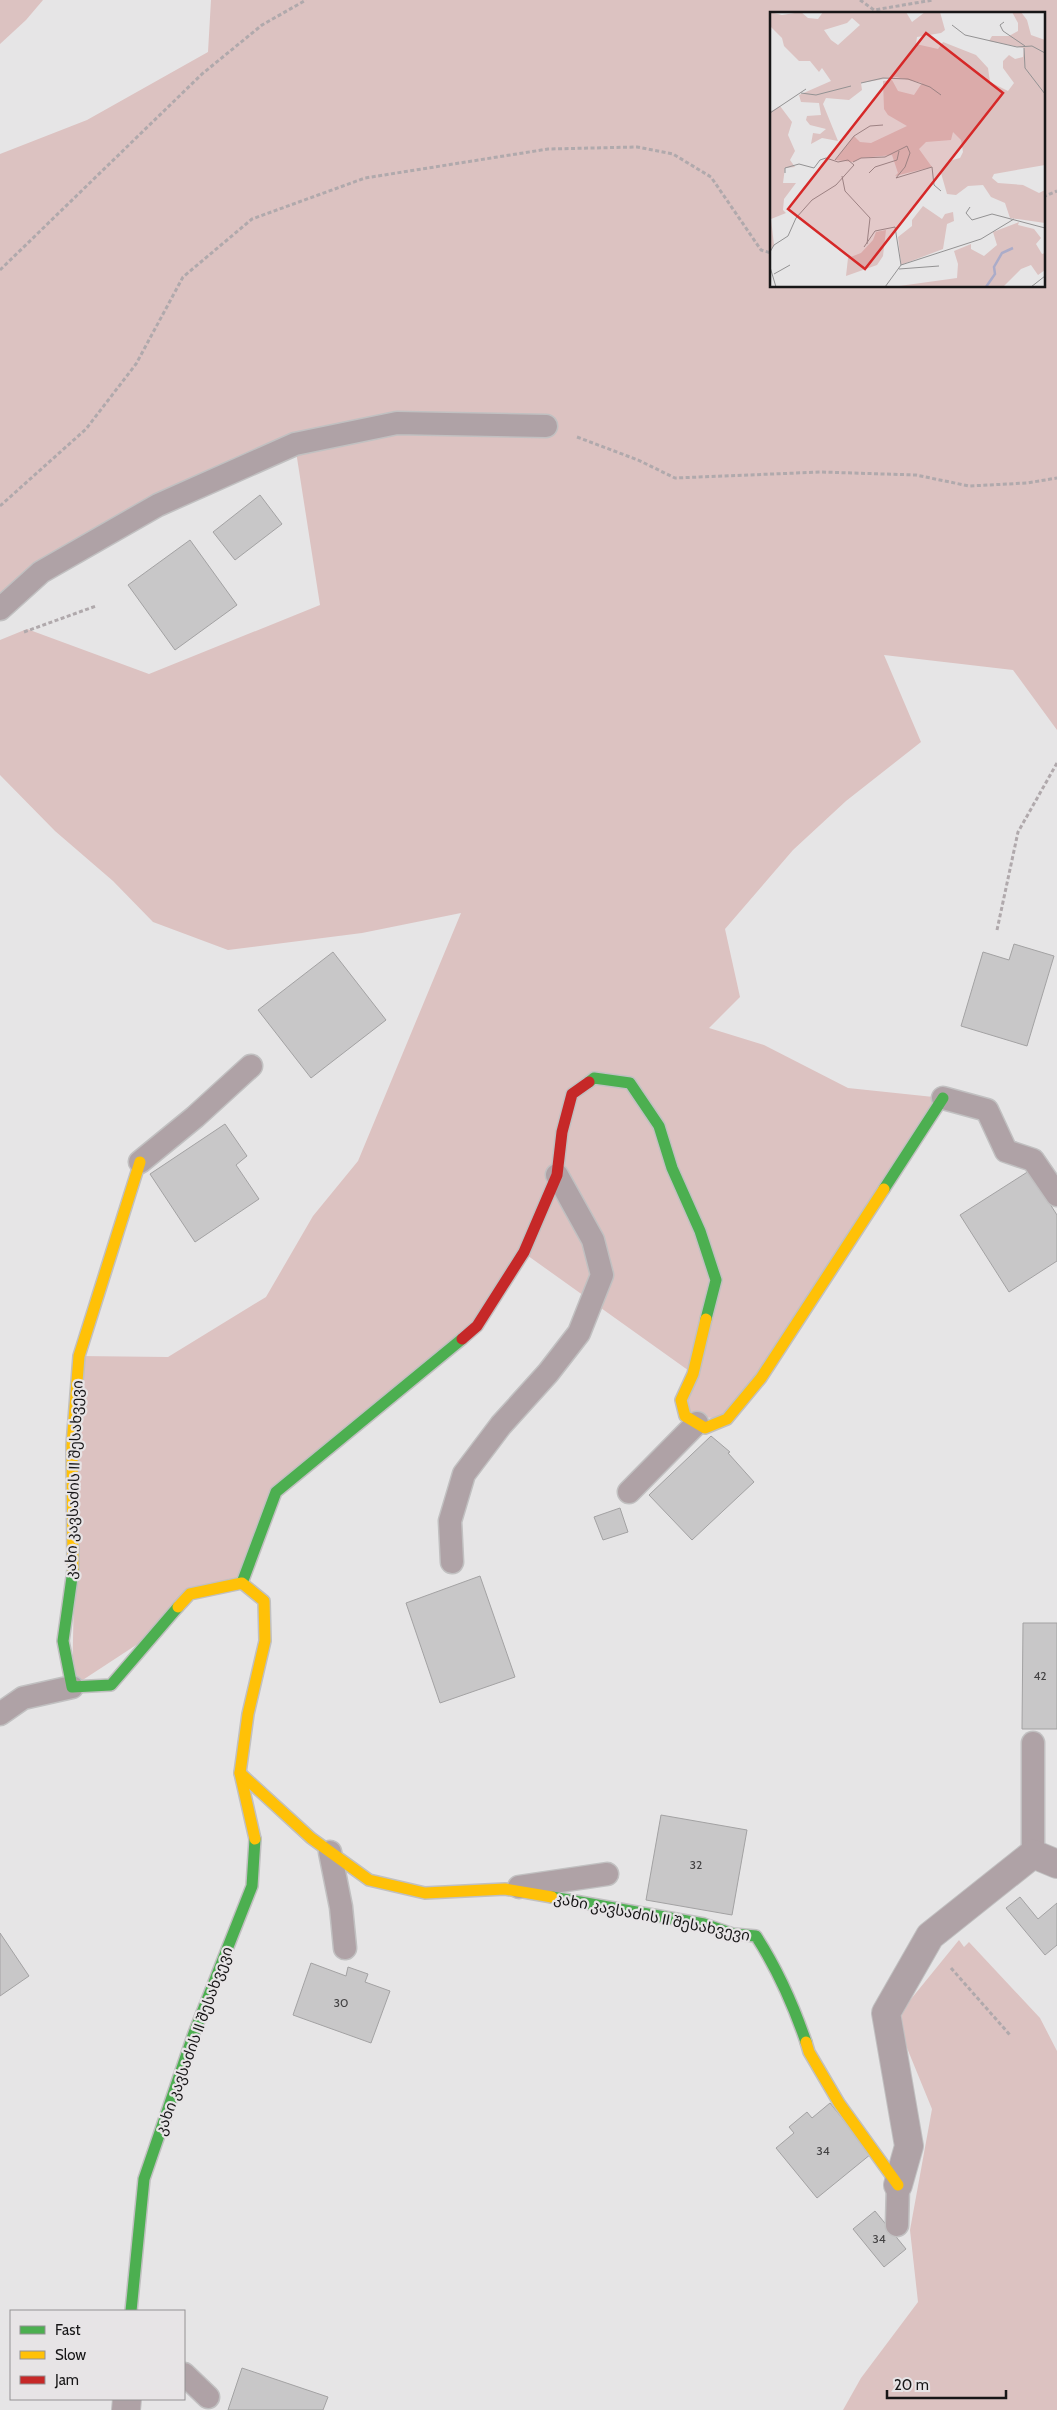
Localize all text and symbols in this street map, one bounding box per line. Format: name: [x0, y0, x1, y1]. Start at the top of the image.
inset map: [770, 12, 1044, 288]
street label: კახი კავსაძის II შესახვევი: [62, 1380, 86, 1580]
house number: 42: [1033, 1668, 1047, 1683]
house number: 32: [690, 1857, 702, 1872]
street label: კახი კავსაძის II შესახვევი: [552, 1889, 752, 1945]
street label: კახი კავსაძის II შესახვევი: [151, 1944, 237, 2138]
house number: 30: [334, 1995, 348, 2010]
house number: 34: [816, 2143, 830, 2158]
house number: 34: [872, 2231, 886, 2246]
legend: [10, 2310, 185, 2400]
text: Fast: [55, 2321, 80, 2339]
text: Slow: [55, 2346, 86, 2364]
scale bar: [887, 2368, 1006, 2400]
text: Jam: [54, 2371, 79, 2389]
text: 20 m: [894, 2376, 929, 2394]

